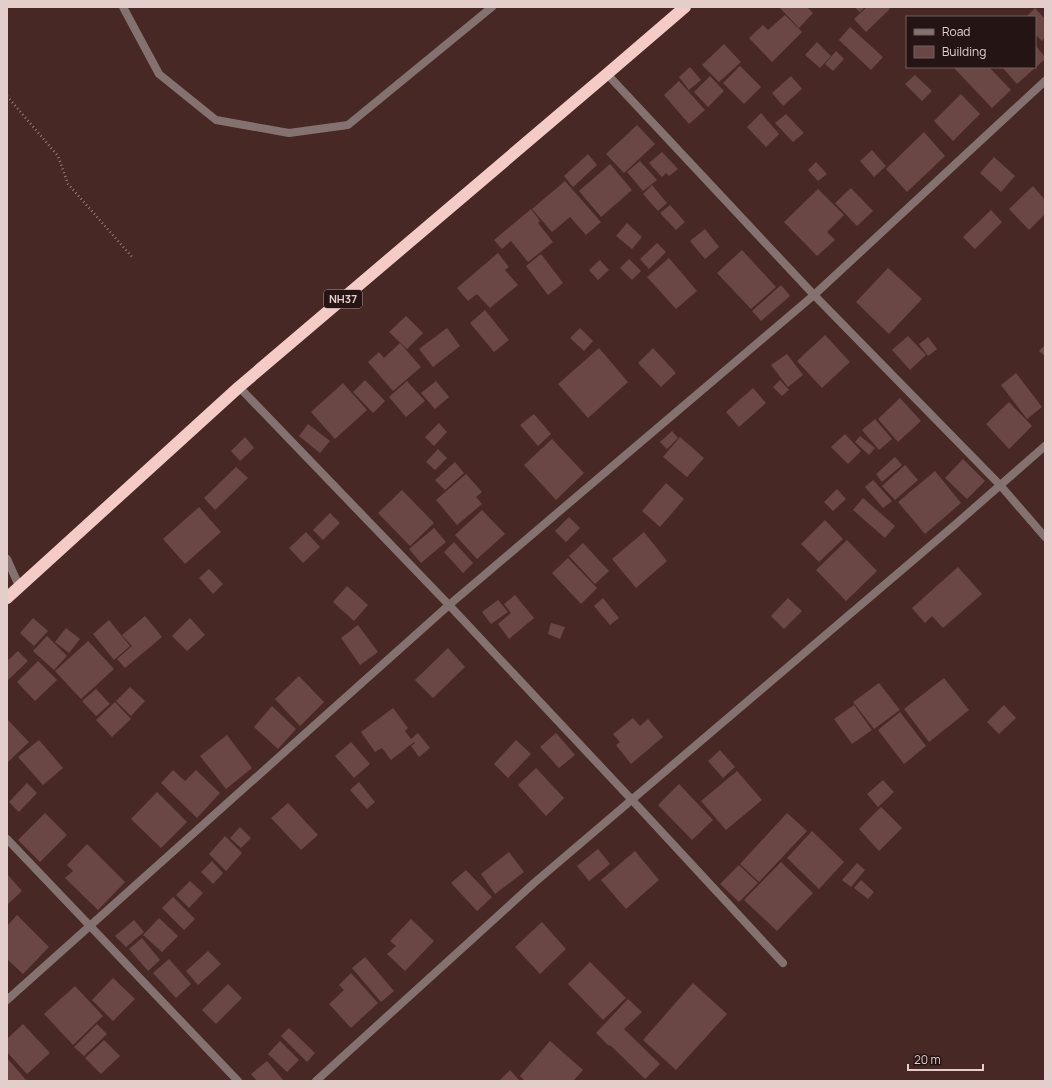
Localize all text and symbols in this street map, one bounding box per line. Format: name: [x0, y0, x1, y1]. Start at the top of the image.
legend: [906, 16, 1036, 68]
text: Road: [942, 23, 970, 40]
text: Building: [942, 43, 986, 60]
road number: NH37: [324, 290, 362, 308]
scale bar: [908, 1046, 983, 1072]
text: 20 m: [914, 1051, 941, 1068]

